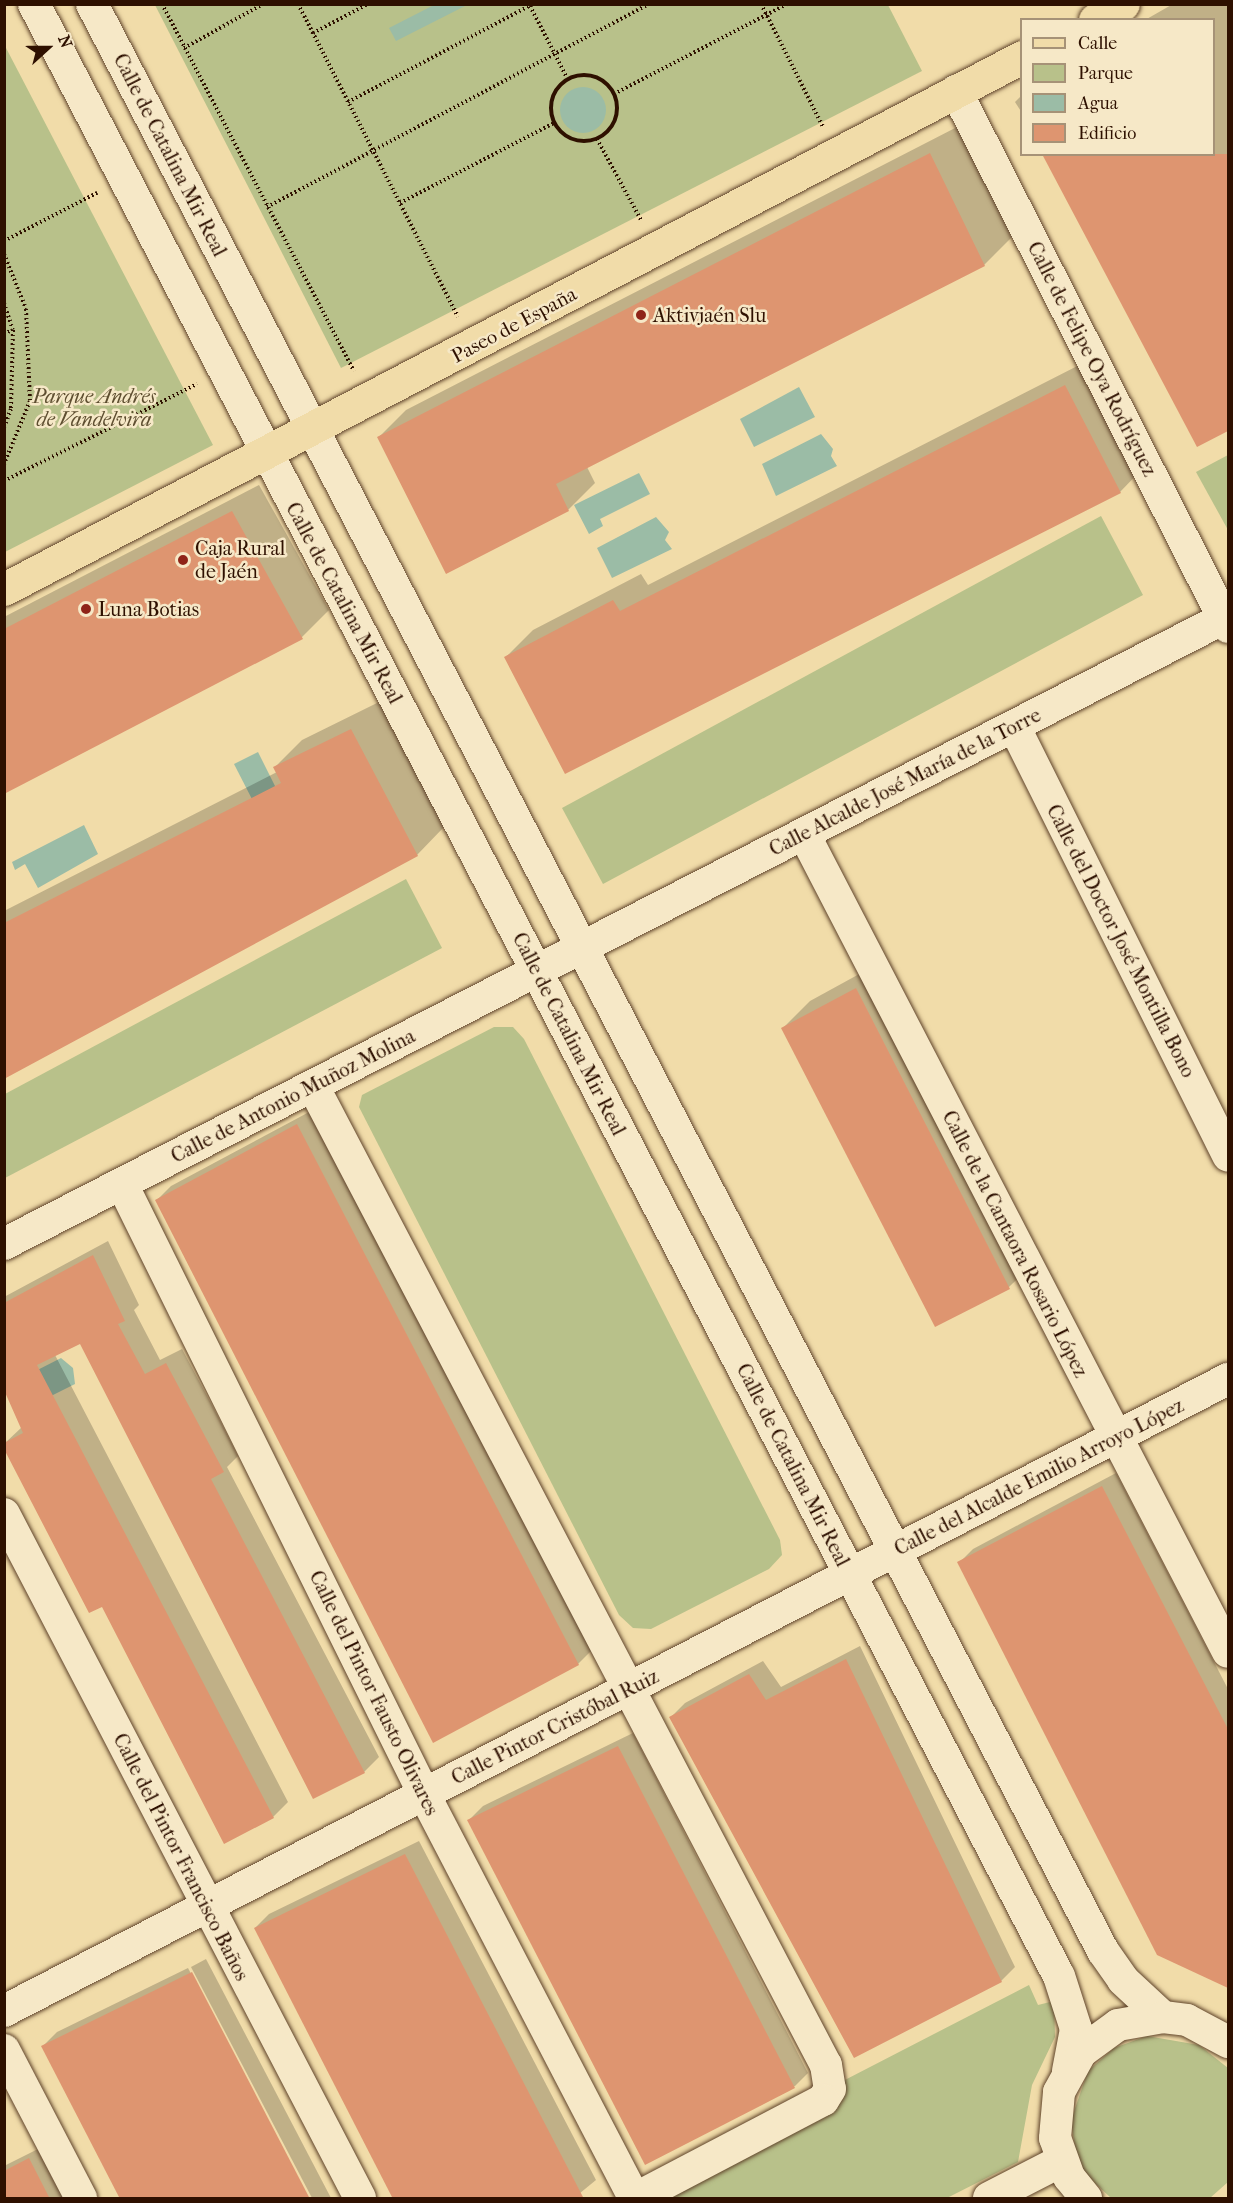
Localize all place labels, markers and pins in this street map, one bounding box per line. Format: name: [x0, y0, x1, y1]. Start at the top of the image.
place label: Aktivjaén Slu: [653, 303, 766, 327]
marker: Aktivjaén Slu: [634, 308, 648, 322]
place label: Caja Rural de Jaén: [195, 536, 285, 583]
marker: Caja Rural de Jaén: [176, 553, 190, 567]
place label: Luna Botias: [98, 597, 199, 621]
marker: Luna Botias: [79, 602, 93, 616]

